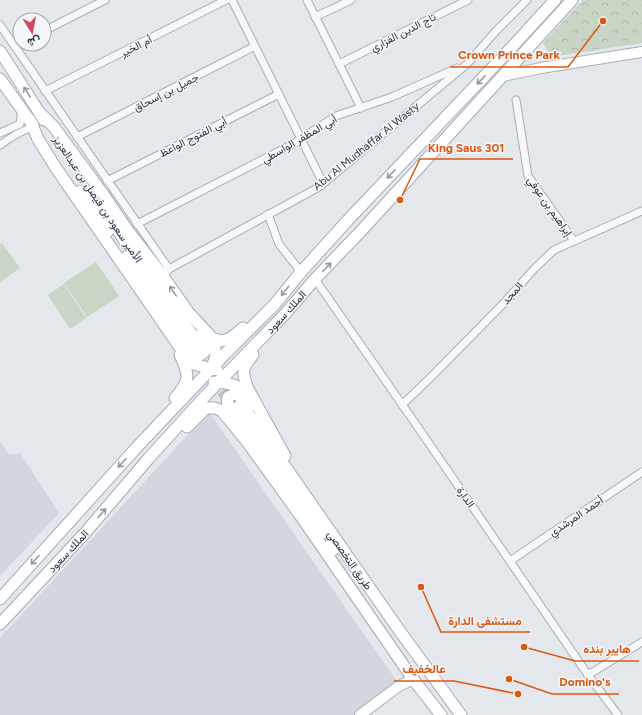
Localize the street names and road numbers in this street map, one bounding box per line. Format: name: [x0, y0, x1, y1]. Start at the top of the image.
street label: تاج الدين الفزاري: [368, 10, 440, 57]
street label: أم الخير: [117, 33, 155, 61]
street label: جميل بن إسحاق: [132, 70, 201, 114]
street label: Abu Al Mudhaffar Al Wasty: [311, 100, 422, 193]
street label: أبي المظفر الواسطي: [259, 112, 341, 169]
street label: أبي الفتوح الواعظ: [157, 115, 231, 163]
street label: الأمير سعود بن فيصل بن عبدالعزيز: [50, 133, 145, 265]
street label: إبراهيم بن عوفي: [522, 174, 575, 241]
street label: المجد: [499, 279, 526, 307]
street label: الملك سعود: [264, 288, 309, 337]
street label: الدارة: [454, 484, 477, 510]
street label: أحمد المرشدي: [547, 493, 608, 542]
street label: الملك سعود: [45, 527, 91, 575]
street label: طريق التخصصي: [322, 528, 375, 594]

